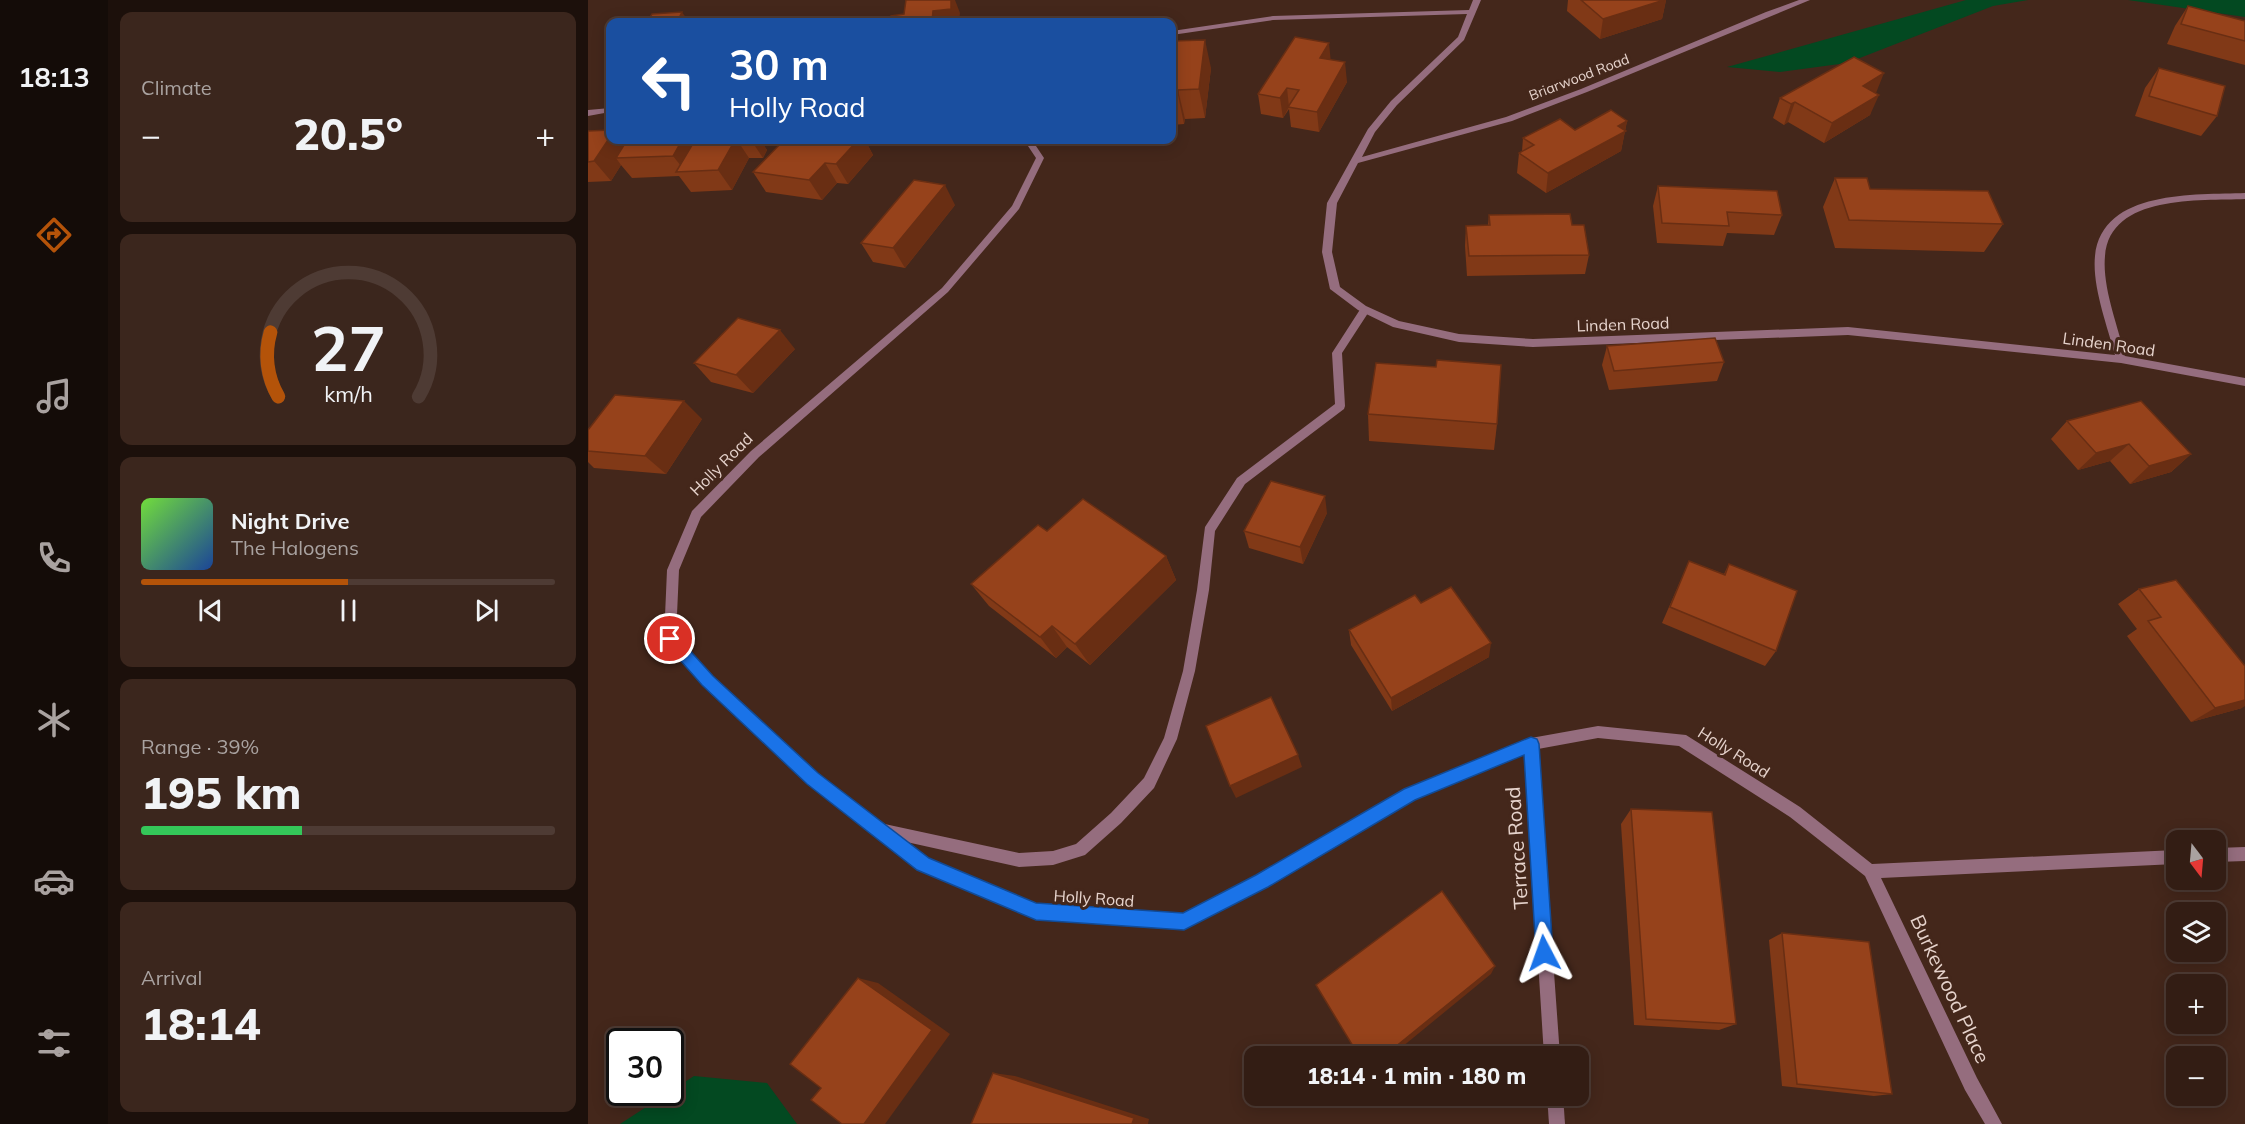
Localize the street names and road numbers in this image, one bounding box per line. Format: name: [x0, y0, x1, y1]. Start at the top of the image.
street label: Briarwood Road: [1526, 50, 1632, 104]
street label: Linden Road: [1576, 312, 1670, 336]
street label: Linden Road: [2062, 328, 2156, 360]
street label: Holly Road: [685, 428, 757, 500]
street label: Holly Road: [1694, 722, 1774, 782]
street label: Terrace Road: [1500, 786, 1533, 910]
street label: Holly Road: [1053, 885, 1135, 911]
street label: Burkewood Place: [1905, 911, 1996, 1067]

